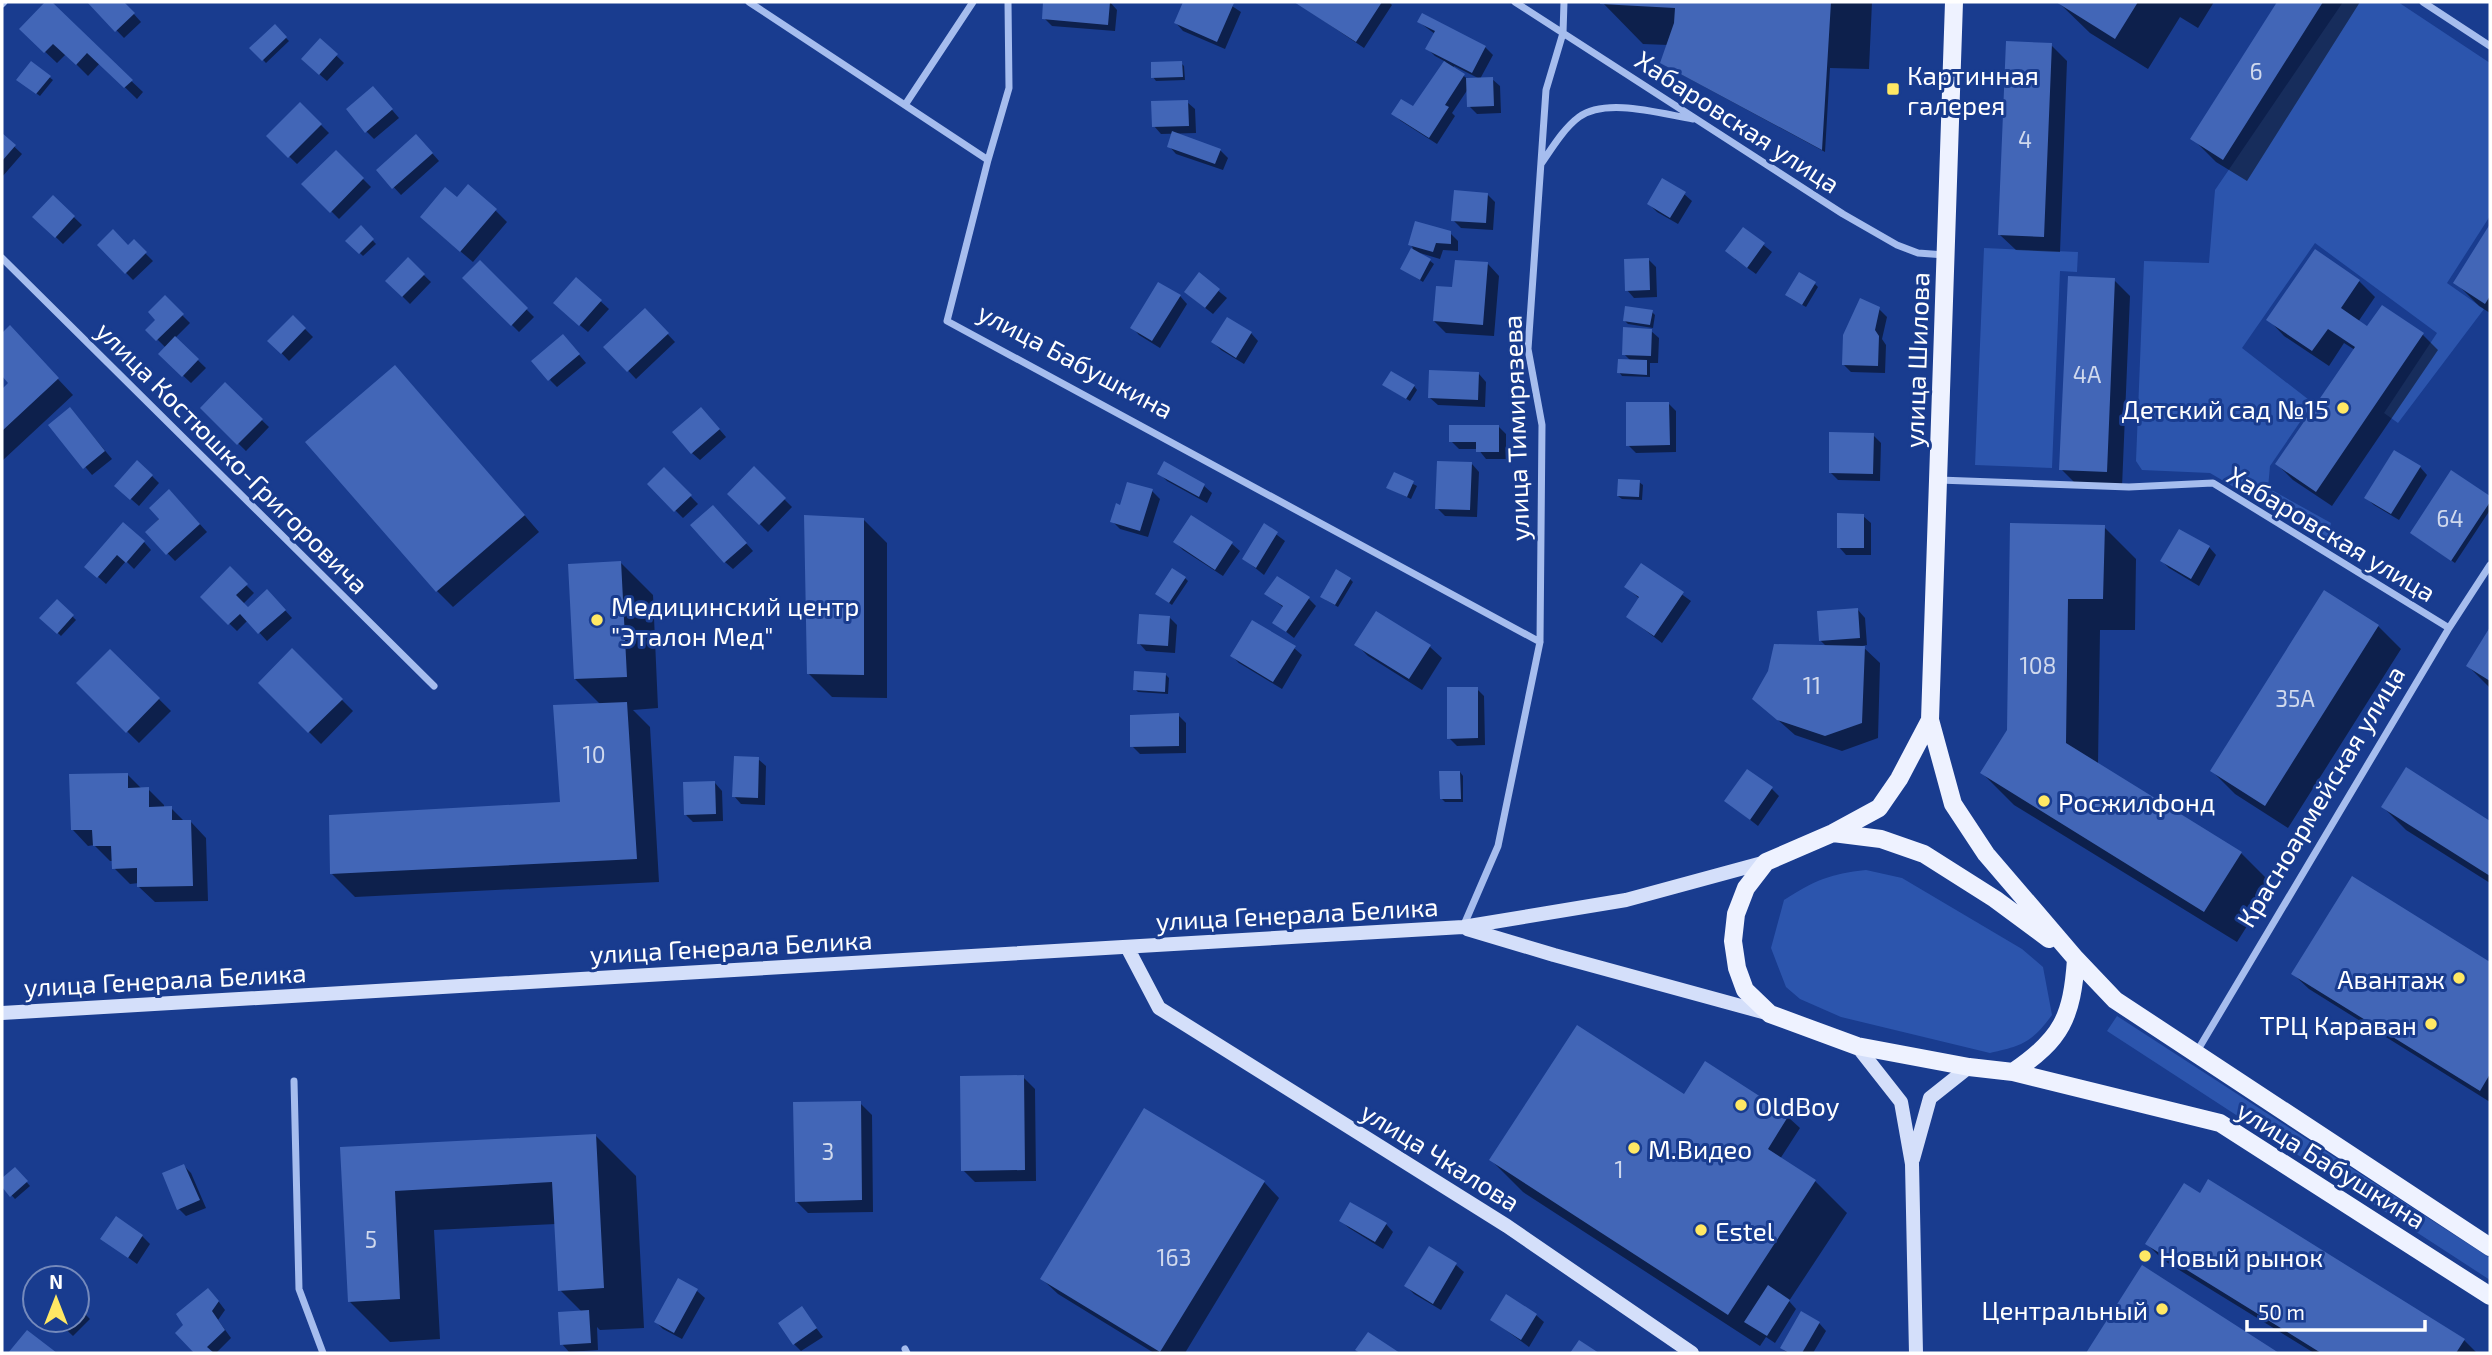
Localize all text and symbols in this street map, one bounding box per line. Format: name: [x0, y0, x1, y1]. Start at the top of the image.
street label: Хабаровская улица: [1629, 43, 1846, 200]
house number: 6: [2249, 57, 2263, 85]
place label: Картинная галерея: [1907, 59, 2039, 120]
marker: Картинная галерея: [1885, 81, 1901, 97]
house number: 4: [2018, 125, 2032, 153]
street label: улица Шилова: [1897, 271, 1936, 449]
street label: улица Бабушкина: [973, 295, 1179, 425]
street label: улица Тимирязева: [1496, 314, 1535, 542]
street label: улица Костюшко-Григоровича: [90, 315, 375, 600]
house number: 4А: [2073, 360, 2102, 388]
place label: Детский сад №15: [2122, 393, 2329, 424]
marker: Детский сад №15: [2335, 400, 2351, 416]
street label: Хабаровская улица: [2222, 459, 2442, 608]
house number: 64: [2436, 504, 2464, 532]
place label: Медицинский центр "Эталон Мед": [611, 590, 859, 651]
marker: Медицинский центр "Эталон Мед": [589, 612, 605, 628]
house number: 108: [2020, 651, 2056, 679]
street label: Красноармейская улица: [2230, 660, 2411, 933]
house number: 11: [1803, 671, 1821, 699]
house number: 35А: [2275, 684, 2315, 712]
house number: 10: [582, 740, 606, 768]
place label: Росжилфонд: [2058, 786, 2215, 817]
marker: Росжилфонд: [2036, 793, 2052, 809]
street label: улица Генерала Белика: [1155, 890, 1439, 937]
street label: улица Генерала Белика: [589, 923, 873, 970]
street label: улица Генерала Белика: [23, 956, 307, 1003]
place label: Авантаж: [2337, 963, 2445, 994]
marker: Авантаж: [2451, 970, 2467, 986]
place label: ТРЦ Караван: [2259, 1009, 2417, 1040]
marker: ТРЦ Караван: [2423, 1016, 2439, 1032]
place label: OldBoy: [1755, 1090, 1840, 1121]
street label: улица Бабушкина: [2231, 1093, 2432, 1235]
street label: улица Чкалова: [1355, 1095, 1526, 1218]
marker: OldBoy: [1733, 1097, 1749, 1113]
place label: М.Видео: [1648, 1133, 1752, 1164]
house number: 3: [822, 1137, 834, 1165]
marker: М.Видео: [1626, 1140, 1642, 1156]
house number: 1: [1614, 1155, 1624, 1183]
place label: Estel: [1715, 1215, 1775, 1246]
marker: Estel: [1693, 1222, 1709, 1238]
house number: 5: [365, 1225, 377, 1253]
place label: Новый рынок: [2159, 1241, 2323, 1272]
house number: 163: [1156, 1243, 1192, 1271]
marker: Новый рынок: [2137, 1248, 2153, 1264]
north arrow: [21, 1264, 91, 1334]
text: N: [49, 1270, 63, 1293]
scale bar: [2247, 1288, 2426, 1332]
place label: Центральный: [1981, 1294, 2148, 1325]
text: 50 m: [2258, 1299, 2305, 1324]
marker: Центральный: [2154, 1301, 2170, 1317]

